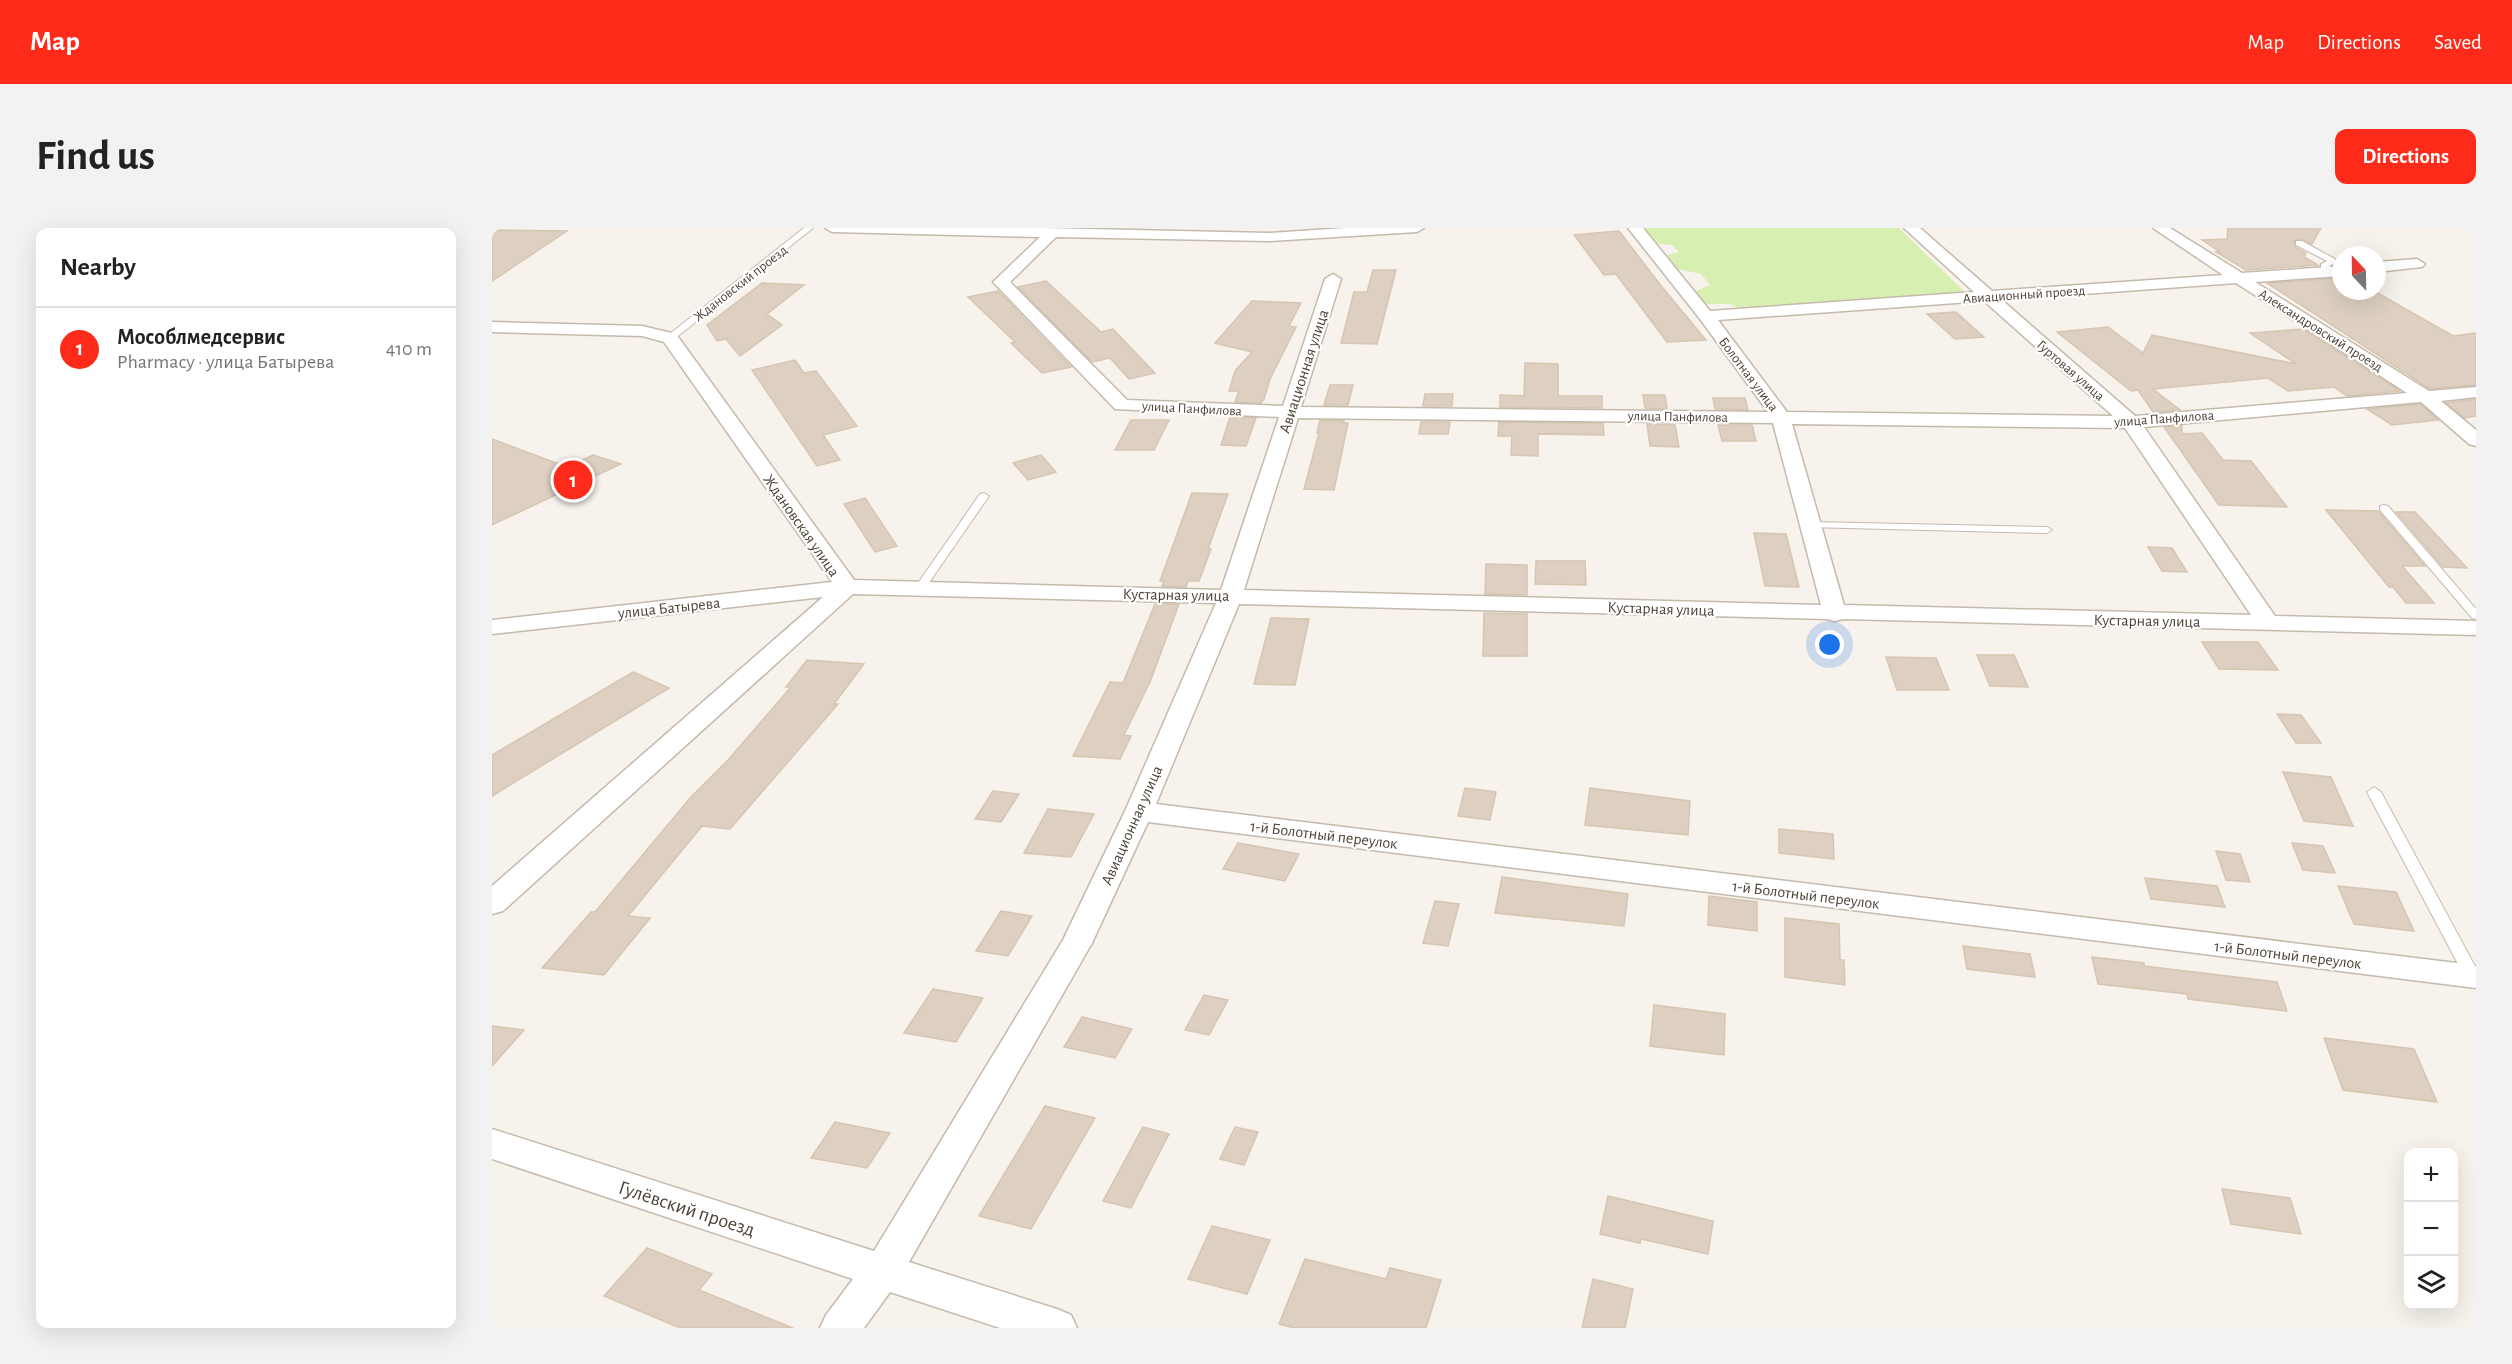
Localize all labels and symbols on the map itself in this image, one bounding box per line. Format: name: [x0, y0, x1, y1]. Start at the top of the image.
street label: Ждановский проезд: [691, 243, 790, 325]
north arrow: [2332, 246, 2386, 300]
street label: Авиационный проезд: [1962, 284, 2086, 306]
street label: Александровский проезд: [2256, 287, 2385, 375]
street label: Авиационная улица: [1276, 307, 1332, 435]
street label: Болотная улица: [1716, 335, 1781, 415]
street label: Гуртовая улица: [2034, 338, 2107, 404]
street label: улица Панфилова: [1141, 399, 1243, 419]
street label: улица Панфилова: [2113, 408, 2215, 430]
street label: улица Панфилова: [1627, 409, 1729, 425]
pin: 1: [554, 458, 592, 502]
street label: Ждановская улица: [759, 472, 842, 580]
street label: Кустарная улица: [1122, 586, 1230, 605]
street label: улица Батырева: [616, 595, 721, 622]
street label: Кустарная улица: [1607, 599, 1715, 620]
street label: Кустарная улица: [2093, 612, 2201, 631]
your location: [1815, 630, 1844, 659]
street label: Авиационная улица: [1098, 763, 1166, 888]
street label: 1-й Болотный переулок: [1249, 818, 1399, 853]
street label: 1-й Болотный переулок: [1731, 878, 1881, 913]
street label: 1-й Болотный переулок: [2213, 938, 2363, 973]
street label: Гулёвский проезд: [616, 1178, 757, 1240]

